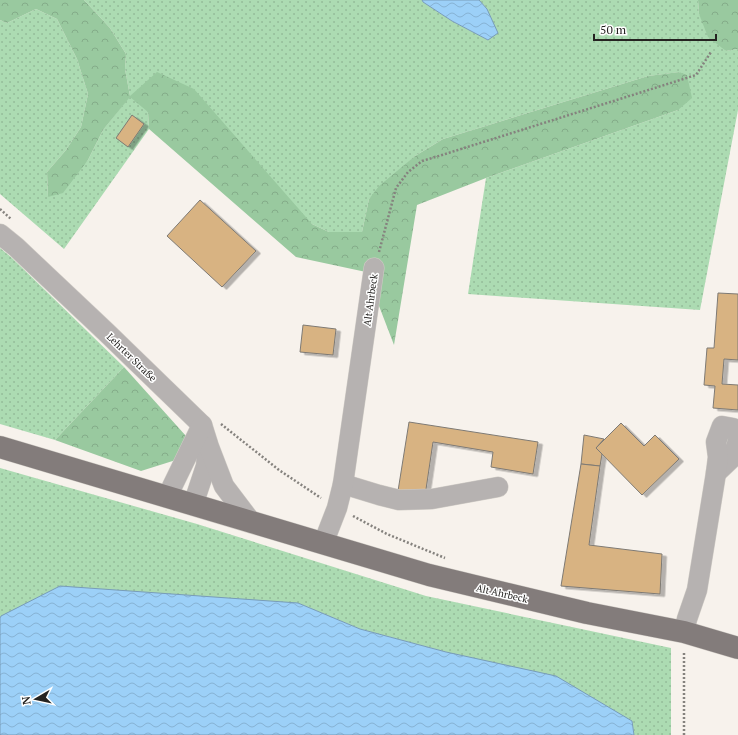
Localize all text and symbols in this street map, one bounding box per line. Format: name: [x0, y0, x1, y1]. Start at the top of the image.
scale bar: [594, 16, 716, 42]
text: 50 m: [600, 22, 627, 37]
street label: Alt Ahrbeck: [360, 272, 381, 327]
street label: Lehrter Straße: [104, 330, 159, 384]
street label: Alt Ahrbeck: [475, 581, 530, 606]
north arrow: [16, 679, 56, 719]
text: N: [18, 695, 34, 706]

